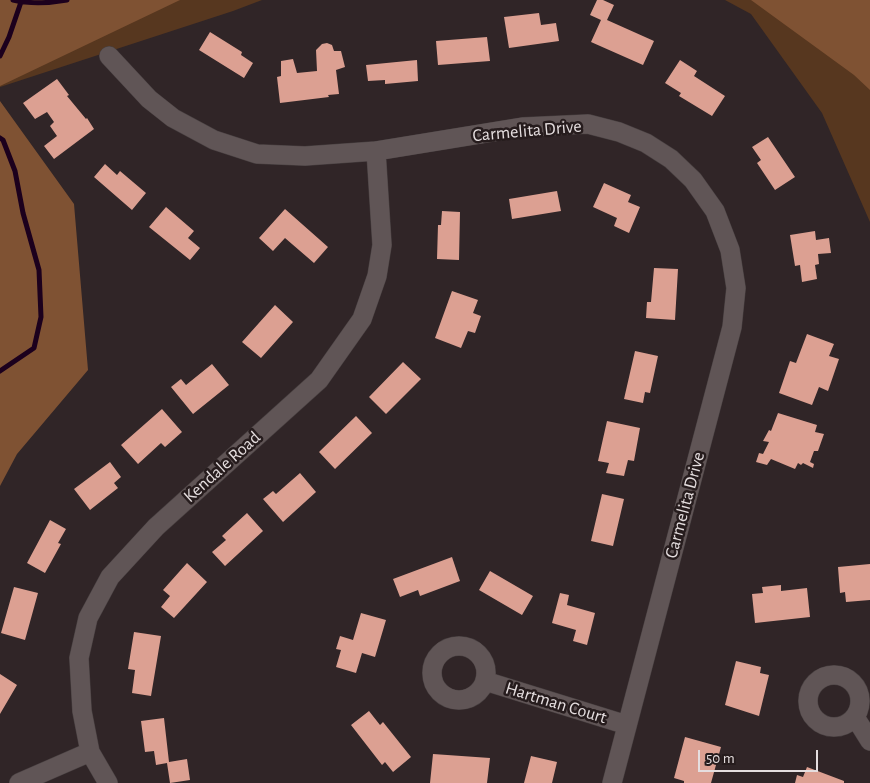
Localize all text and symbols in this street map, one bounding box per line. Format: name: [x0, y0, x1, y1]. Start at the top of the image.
street label: Carmelita Drive: [472, 115, 582, 147]
street label: Kendale Road: [179, 427, 265, 507]
street label: Carmelita Drive: [660, 449, 710, 561]
street label: Hartman Court: [503, 677, 609, 729]
scale bar: [700, 740, 820, 772]
text: 50 m: [706, 751, 735, 766]

